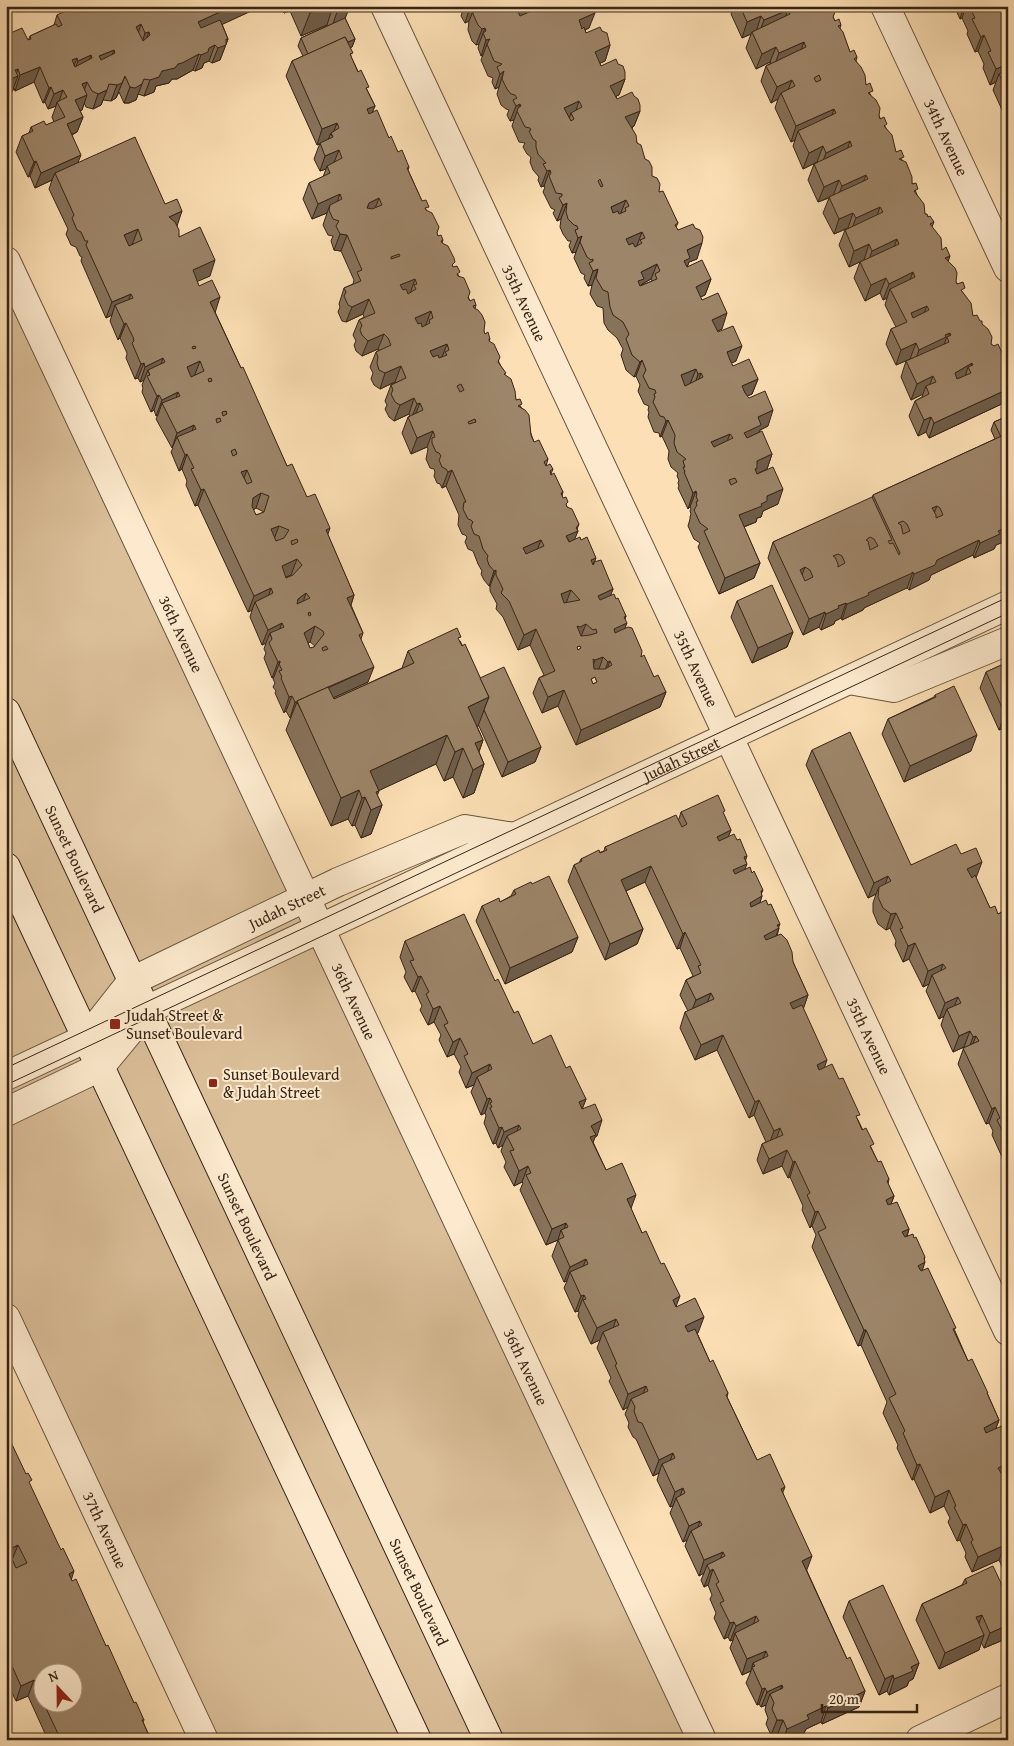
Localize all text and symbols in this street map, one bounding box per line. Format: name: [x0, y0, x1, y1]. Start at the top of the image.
street label: 34th Avenue: [918, 95, 975, 180]
street label: 35th Avenue: [496, 260, 553, 345]
street label: 36th Avenue: [153, 591, 210, 676]
street label: 35th Avenue: [668, 626, 725, 711]
street label: Judah Street: [637, 730, 724, 788]
street label: Sunset Boulevard: [39, 801, 111, 917]
street label: Judah Street: [242, 878, 330, 936]
street label: 36th Avenue: [326, 959, 383, 1044]
street label: 35th Avenue: [841, 993, 898, 1078]
place label: Judah Street & Sunset Boulevard: [124, 1003, 243, 1045]
marker: Judah Street & Sunset Boulevard: [108, 1017, 122, 1031]
place label: Sunset Boulevard & Judah Street: [223, 1062, 340, 1104]
marker: Sunset Boulevard & Judah Street: [207, 1077, 219, 1089]
street label: Sunset Boulevard: [212, 1168, 283, 1284]
street label: 36th Avenue: [498, 1324, 555, 1409]
street label: 37th Avenue: [77, 1487, 134, 1572]
street label: Sunset Boulevard: [384, 1534, 455, 1650]
north arrow: [32, 1664, 82, 1714]
text: N: [45, 1665, 62, 1687]
scale bar: [822, 1681, 916, 1713]
text: 20 m: [829, 1688, 860, 1709]

